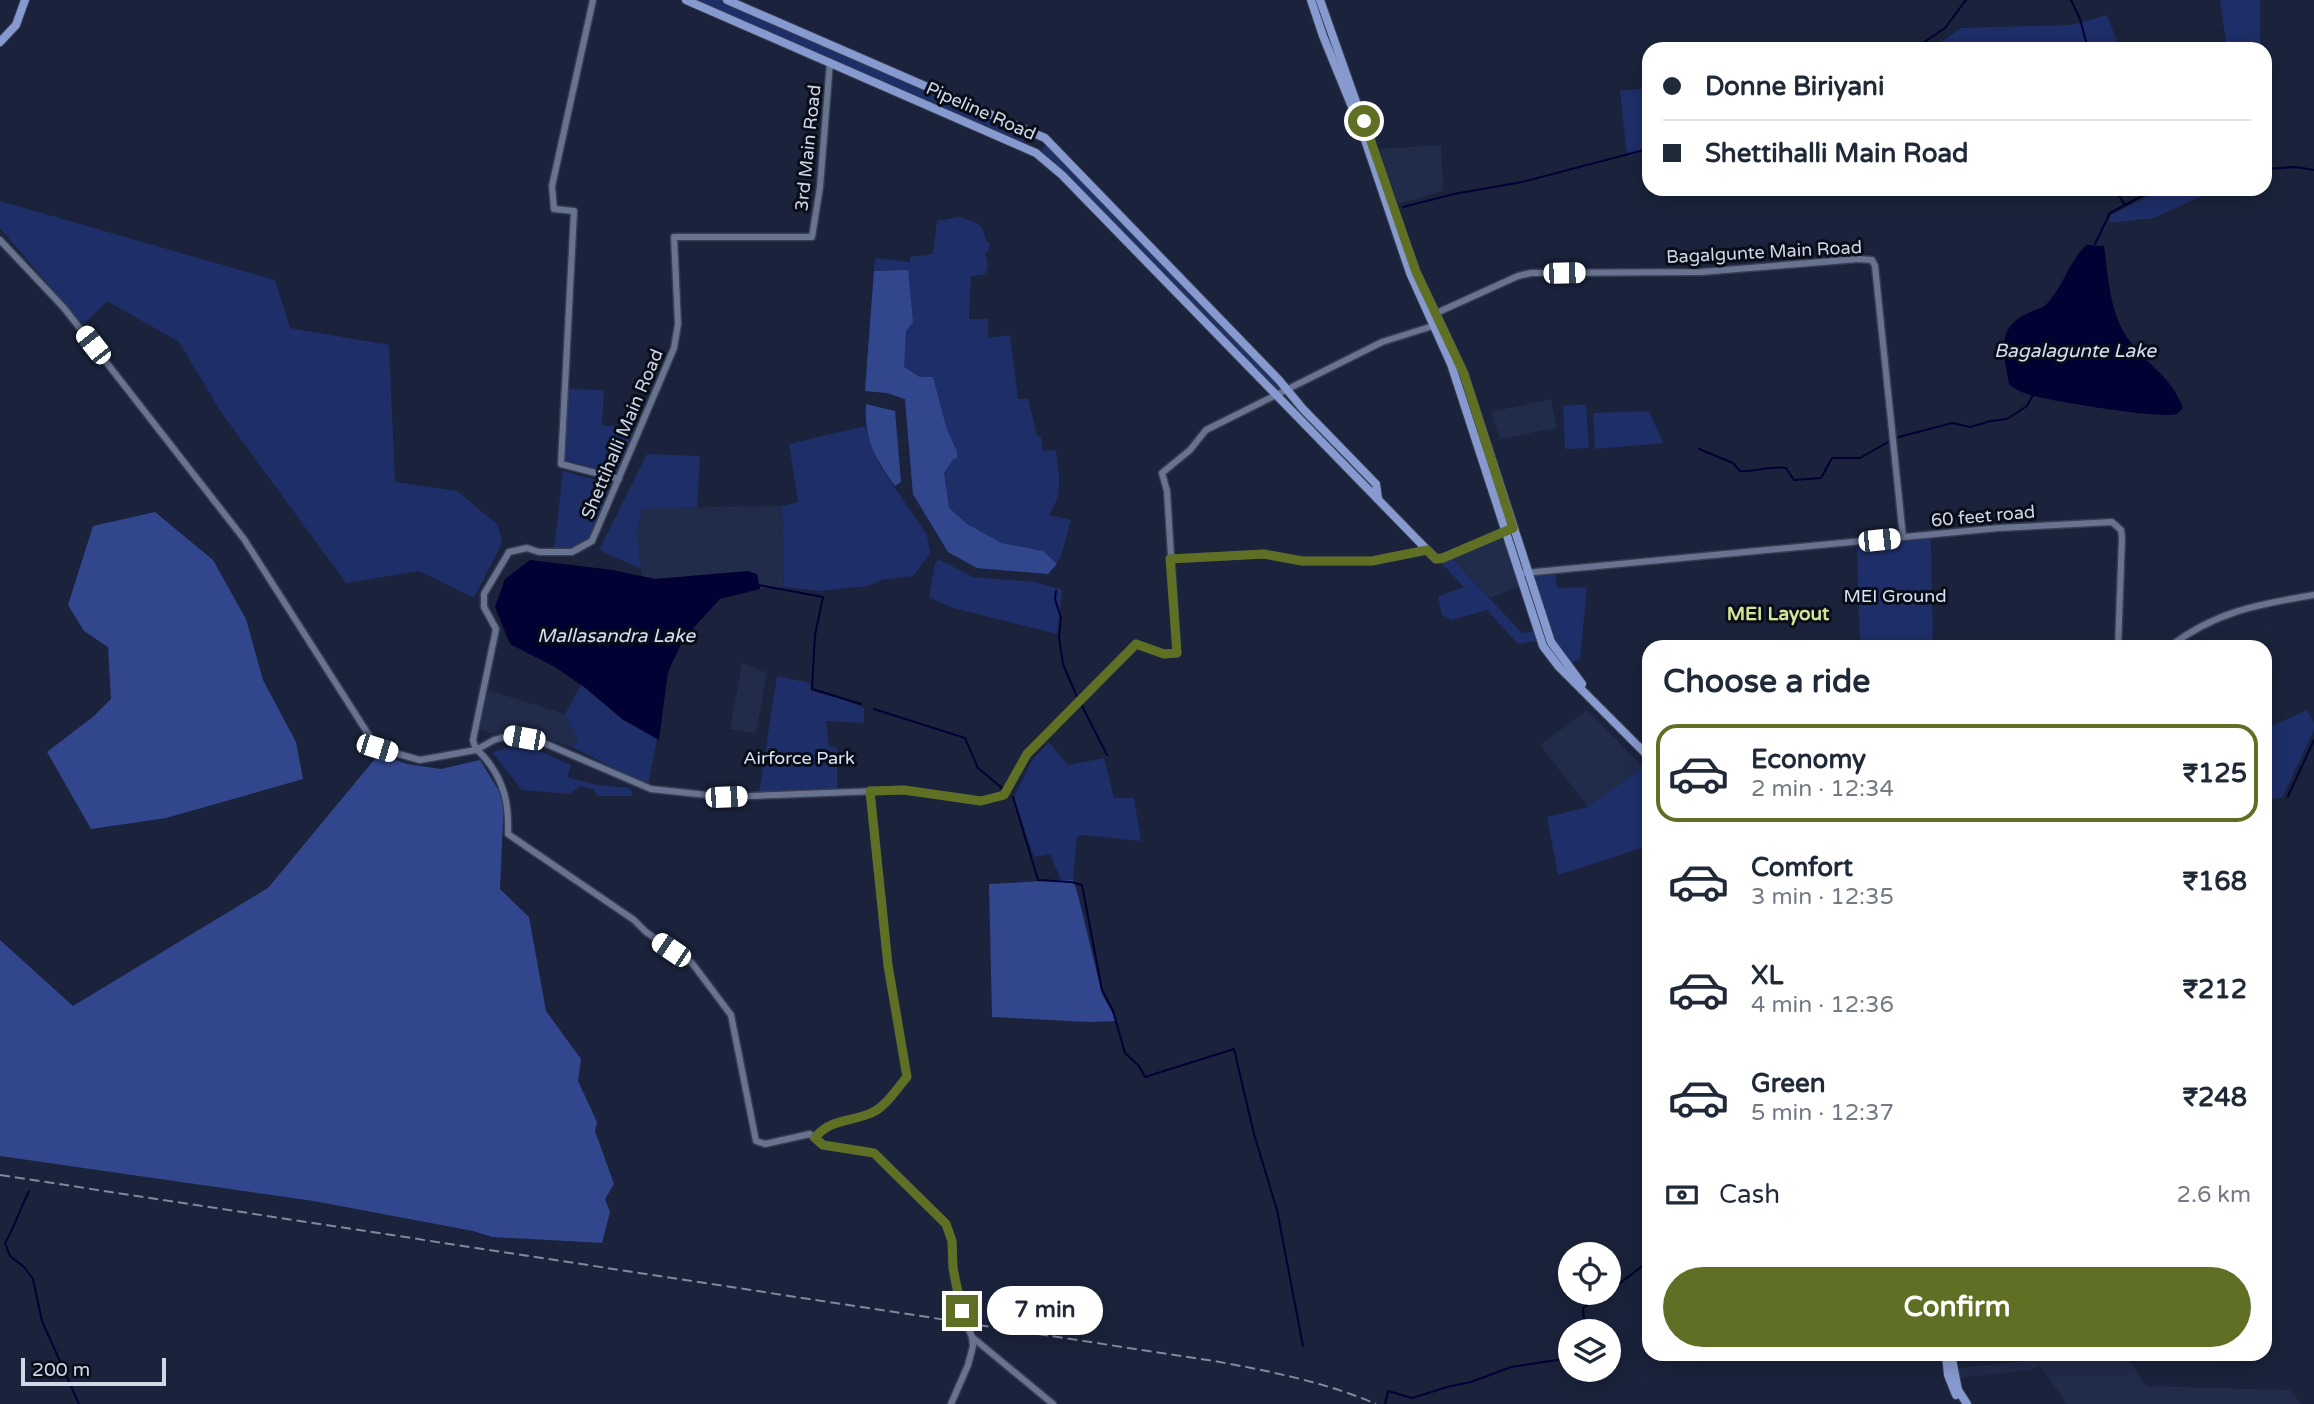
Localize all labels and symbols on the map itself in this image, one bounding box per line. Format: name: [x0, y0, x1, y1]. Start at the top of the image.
street label: Pipeline Road: [923, 77, 1039, 145]
street label: 3rd Main Road: [790, 84, 826, 212]
route start: [1348, 105, 1380, 137]
street label: Bagalgunte Main Road: [1666, 236, 1862, 268]
car: [1543, 262, 1586, 284]
car: [72, 322, 115, 368]
water label: Bagalagunte Lake: [1994, 340, 2157, 362]
street label: Shettihalli Main Road: [576, 346, 668, 522]
street label: 60 feet road: [1930, 500, 2036, 532]
car: [1858, 527, 1901, 553]
park label: MEI Ground: [1843, 585, 1947, 607]
district label: MEI Layout: [1727, 603, 1830, 626]
water label: Mallasandra Lake: [537, 625, 696, 647]
car: [502, 724, 547, 752]
car: [354, 732, 401, 764]
park label: Airforce Park: [743, 747, 855, 769]
car: [705, 786, 748, 808]
car: [648, 930, 695, 970]
callout: 7 min: [986, 1286, 1102, 1336]
route end: [946, 1295, 978, 1327]
scale bar: [21, 1355, 166, 1387]

